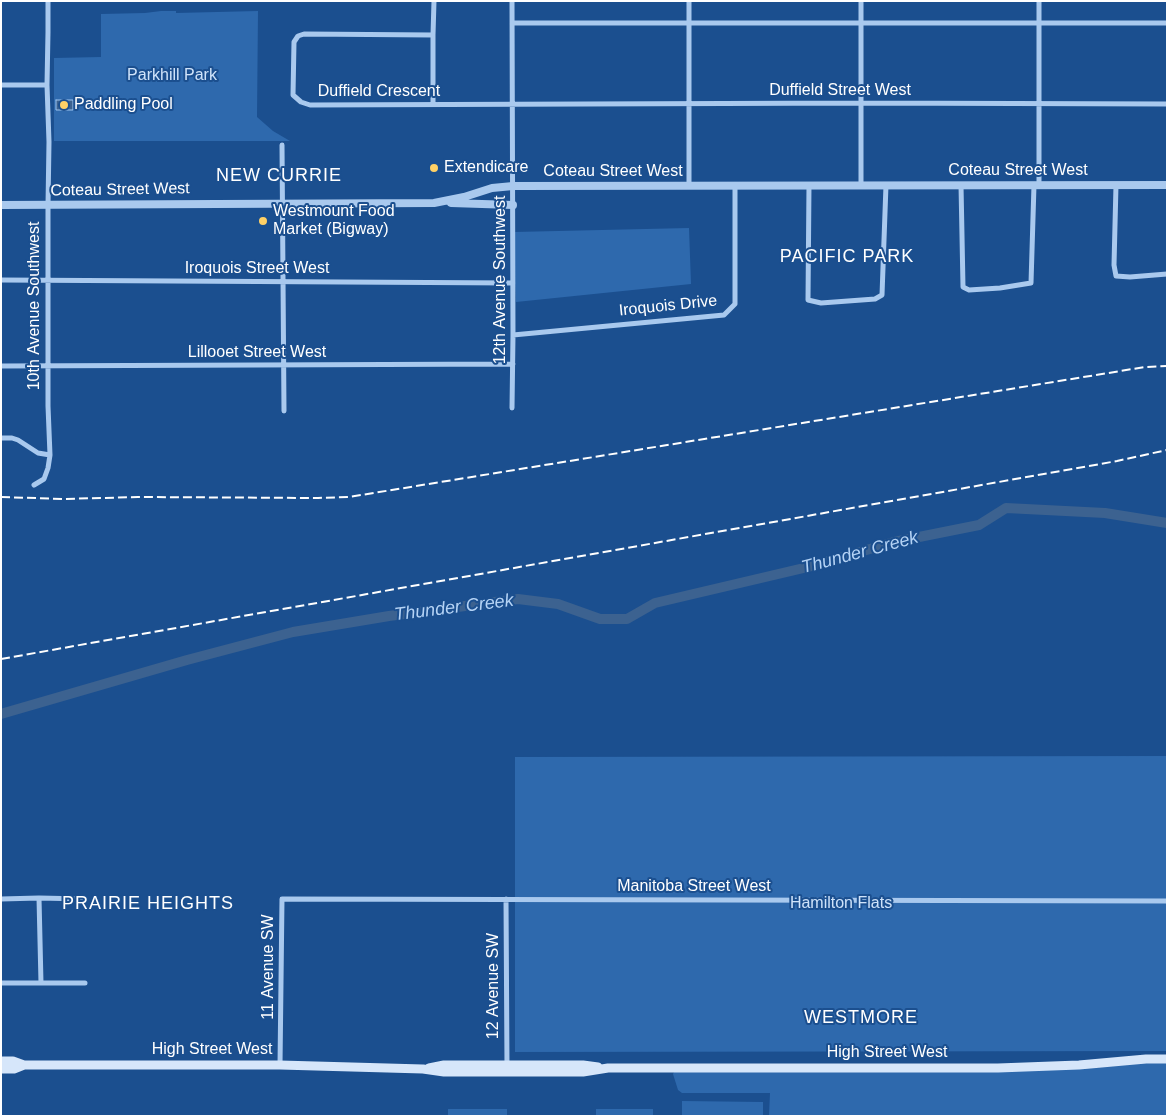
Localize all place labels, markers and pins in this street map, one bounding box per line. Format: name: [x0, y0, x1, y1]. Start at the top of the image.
place label: Paddling Pool: [74, 95, 173, 115]
marker: Paddling Pool: [58, 99, 70, 111]
place label: Extendicare: [444, 158, 528, 178]
marker: Extendicare: [428, 162, 440, 174]
place label: Westmount Food Market (Bigway): [273, 202, 395, 240]
marker: Westmount Food Market (Bigway): [257, 215, 269, 227]

